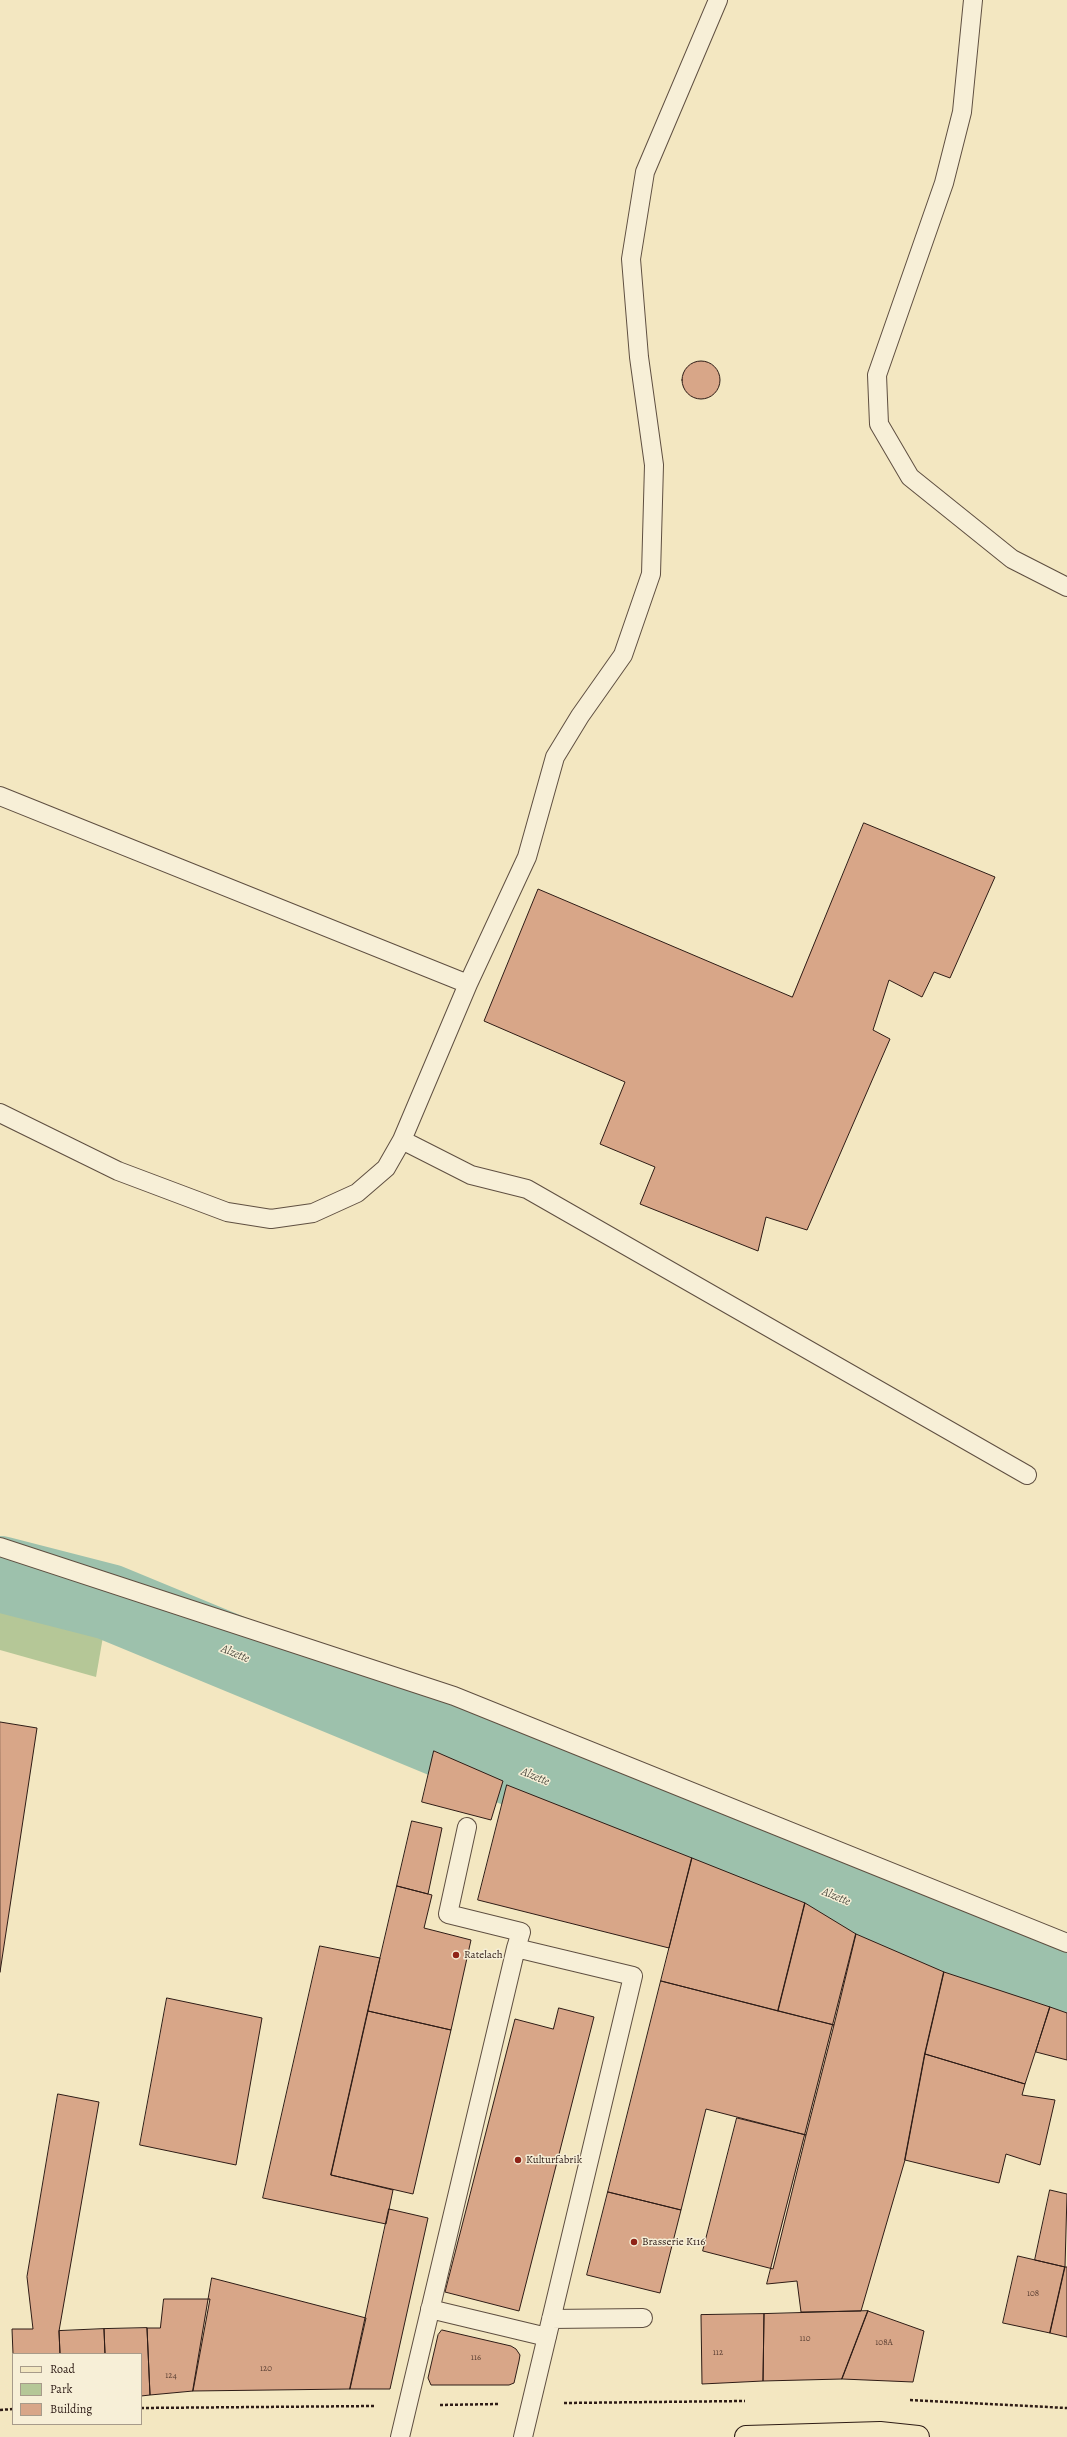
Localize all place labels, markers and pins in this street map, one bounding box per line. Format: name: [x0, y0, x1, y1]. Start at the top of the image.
place label: Ratelach: [464, 1948, 503, 1962]
marker: Ratelach: [451, 1950, 461, 1960]
place label: Kulturfabrik: [526, 2153, 582, 2167]
marker: Kulturfabrik: [513, 2155, 523, 2165]
place label: Brasserie K116: [642, 2235, 705, 2249]
marker: Brasserie K116: [629, 2237, 639, 2247]

